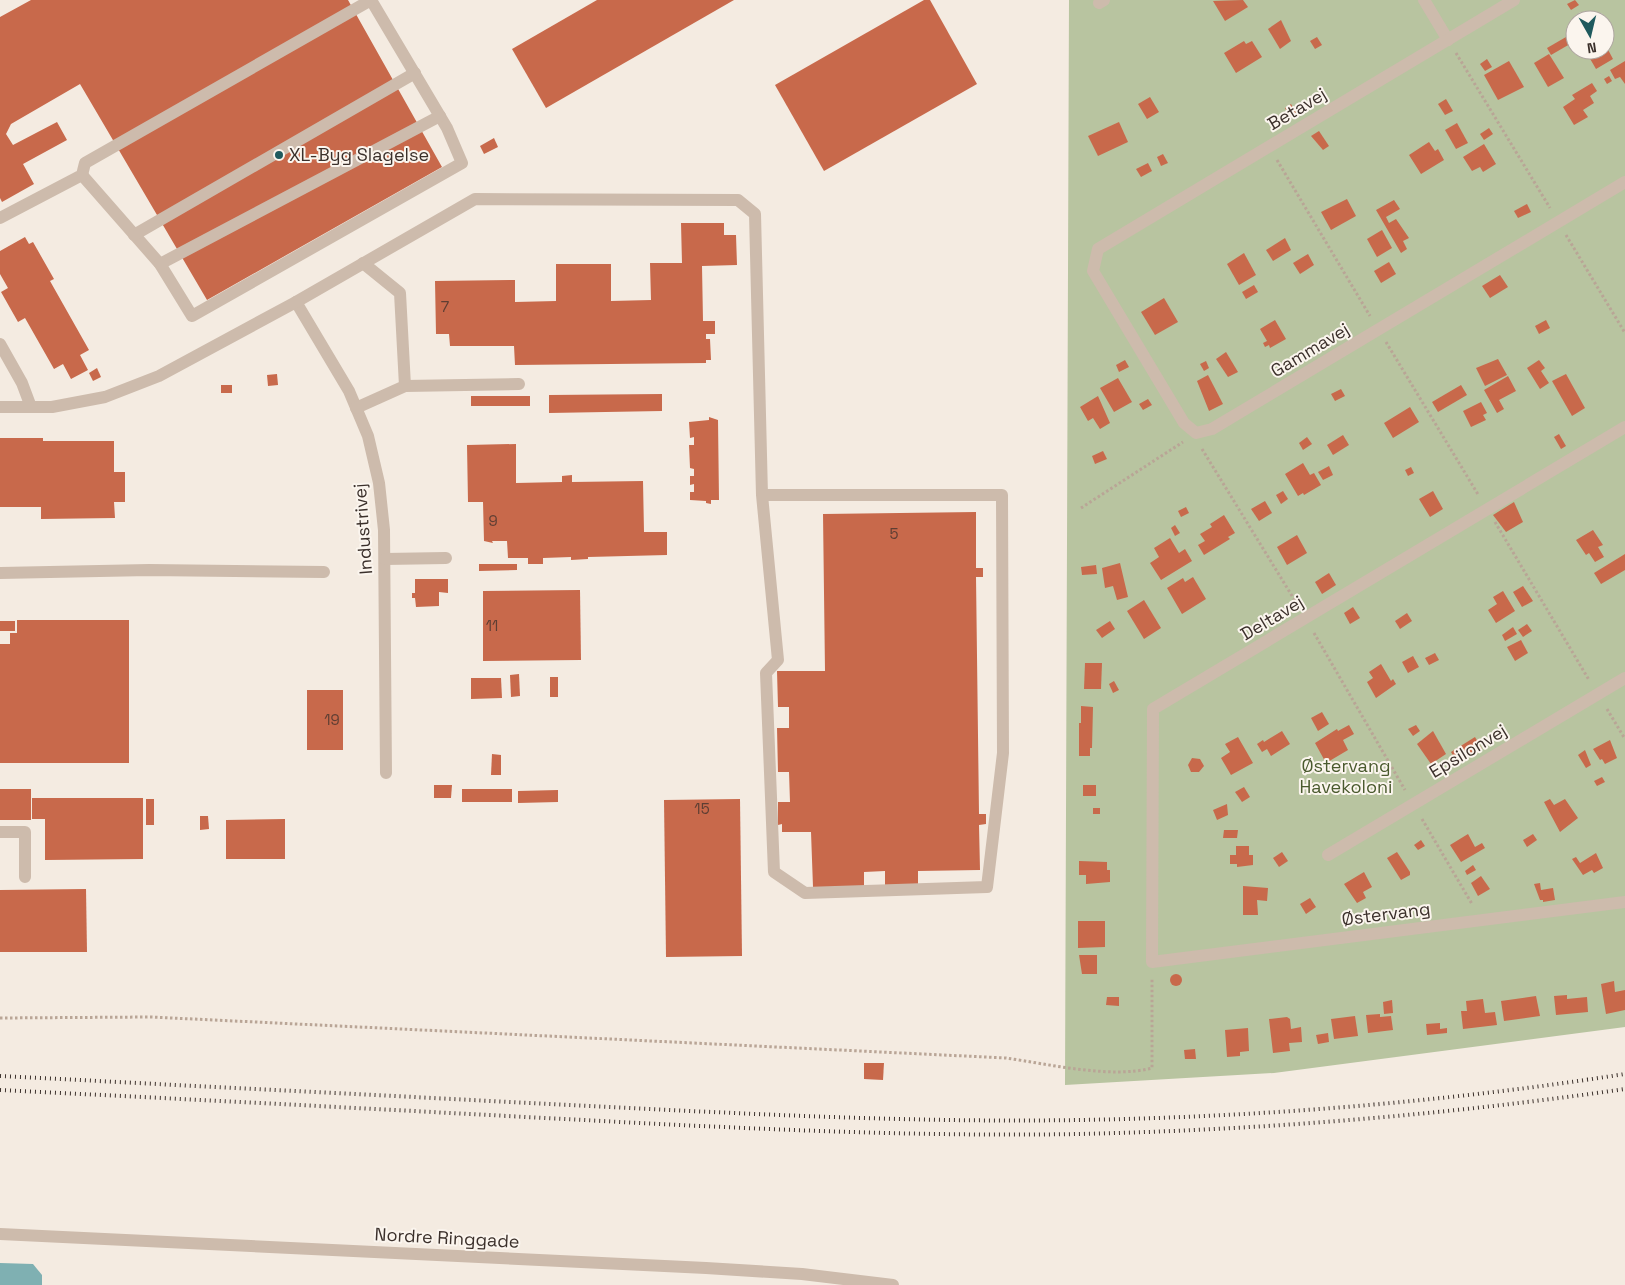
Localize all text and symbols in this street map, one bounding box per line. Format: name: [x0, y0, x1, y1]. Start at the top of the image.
north arrow: [1565, 10, 1615, 60]
text: N: [1586, 38, 1598, 57]
street label: Betavej: [1263, 82, 1330, 135]
place label: XL-Byg Slagelse: [289, 143, 429, 166]
marker: XL-Byg Slagelse: [273, 149, 285, 161]
house number: 7: [441, 297, 449, 316]
street label: Gammavej: [1266, 317, 1353, 382]
street label: Industrivej: [348, 483, 377, 575]
house number: 9: [488, 511, 498, 530]
house number: 5: [890, 524, 899, 543]
street label: Deltavej: [1236, 590, 1307, 645]
house number: 11: [486, 616, 498, 635]
house number: 19: [324, 710, 340, 729]
street label: Epsilonvej: [1425, 718, 1511, 783]
park label: Østervang Havekoloni: [1300, 754, 1392, 798]
house number: 15: [694, 799, 710, 818]
street label: Østervang: [1340, 897, 1432, 930]
street label: Nordre Ringgade: [374, 1222, 520, 1253]

